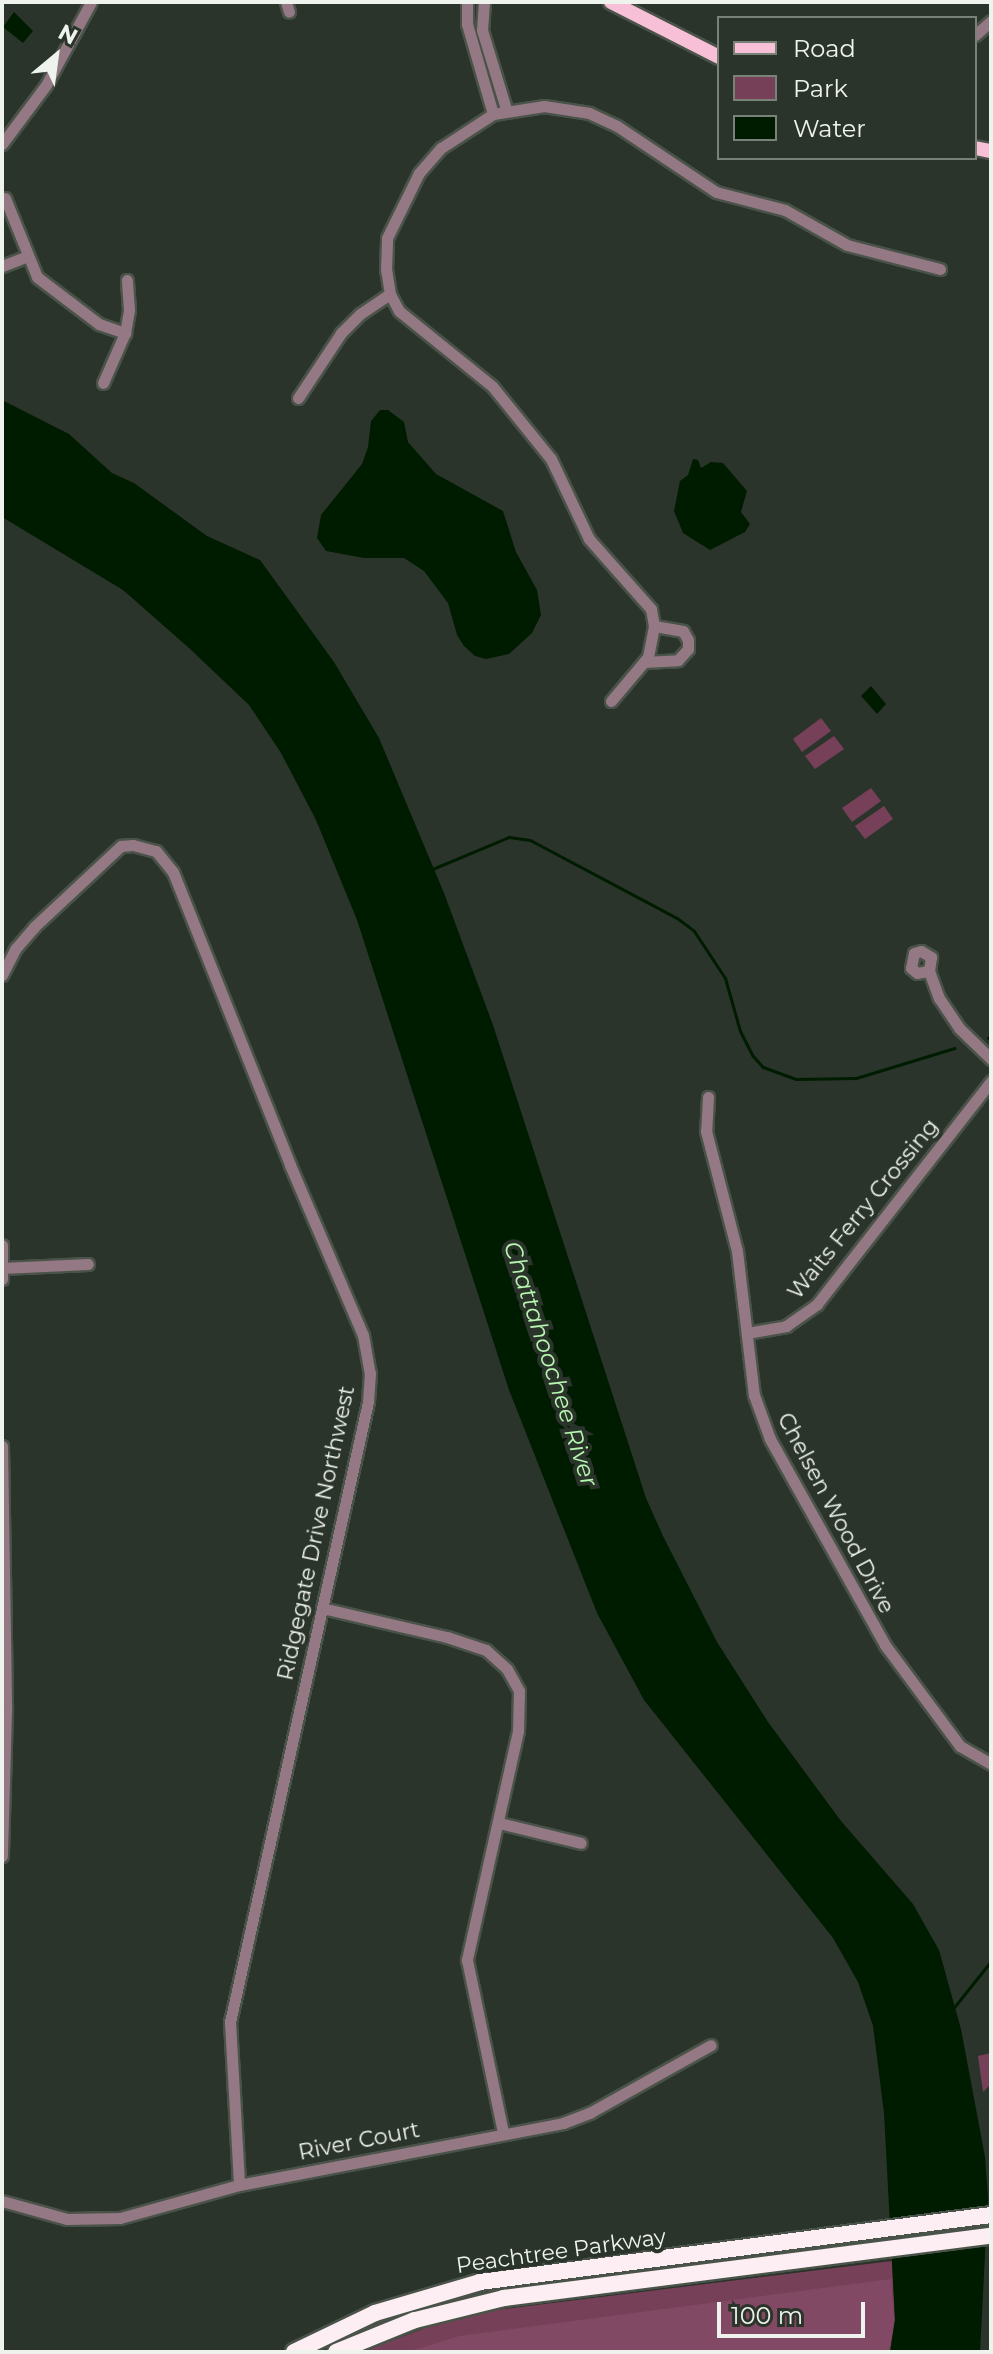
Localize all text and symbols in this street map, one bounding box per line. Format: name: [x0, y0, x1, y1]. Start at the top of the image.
north arrow: [16, 16, 96, 96]
legend: [717, 16, 977, 160]
text: N: [54, 18, 82, 51]
text: Road: [793, 34, 856, 63]
text: Park: [793, 74, 848, 103]
text: Water: [793, 114, 866, 143]
street label: Waits Ferry Crossing: [782, 1113, 944, 1305]
water label: Chattahoochee River: [498, 1238, 604, 1490]
street label: Ridgegate Drive Northwest: [272, 1383, 360, 1683]
street label: Chelsen Wood Drive: [772, 1408, 900, 1618]
street label: River Court: [296, 2116, 422, 2166]
street label: Peachtree Parkway: [454, 2223, 668, 2279]
scale bar: [721, 2286, 869, 2336]
text: 100 m: [731, 2301, 803, 2330]

